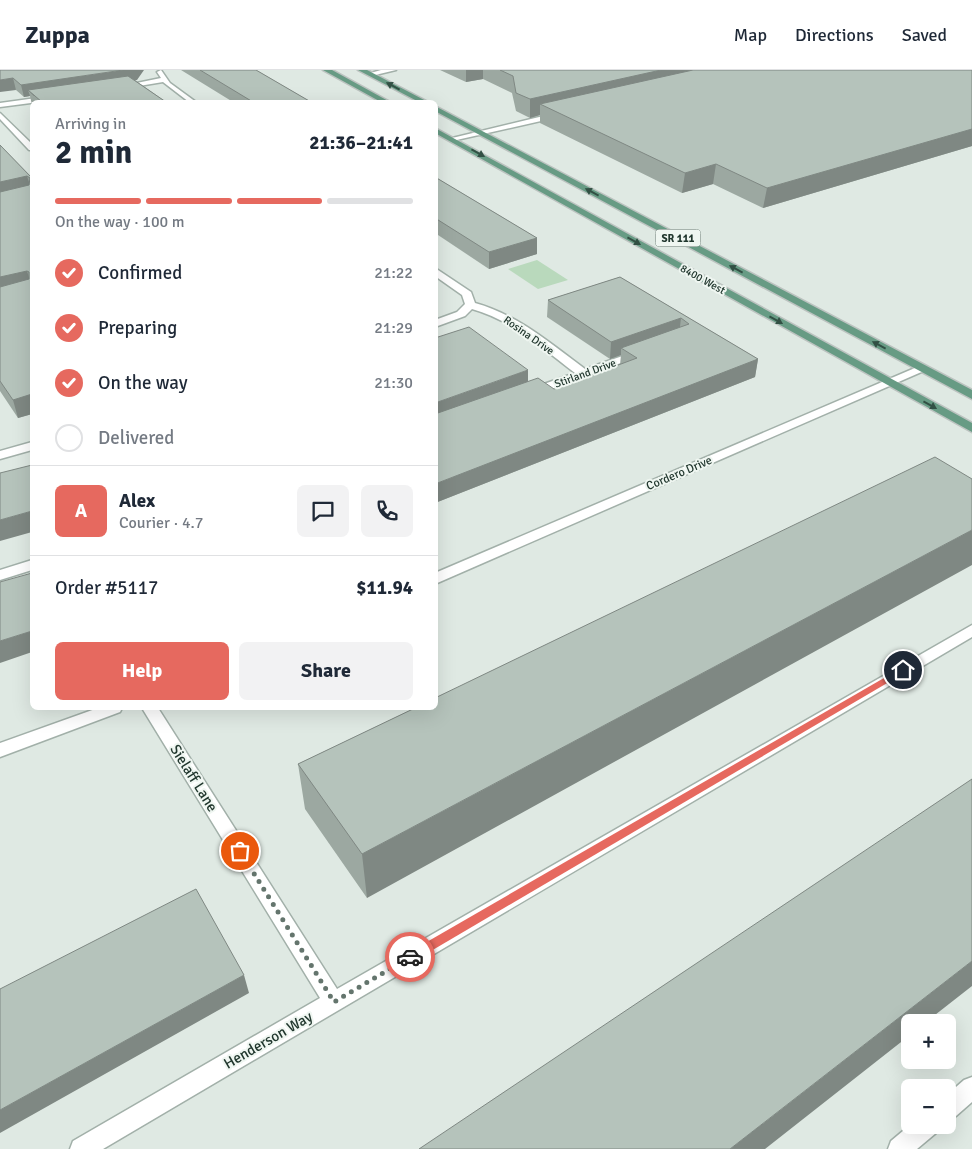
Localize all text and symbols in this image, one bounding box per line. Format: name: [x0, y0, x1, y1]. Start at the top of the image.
text: Zuppa: [25, 20, 90, 50]
text: Map: [734, 24, 767, 46]
text: Directions: [795, 24, 874, 46]
text: Saved: [902, 24, 947, 46]
one-way arrow: [386, 82, 400, 90]
text: Arriving in: [55, 114, 126, 134]
text: 21:36–21:41: [309, 131, 413, 155]
text: 2 min: [55, 133, 132, 172]
one-way arrow: [471, 149, 484, 158]
one-way arrow: [585, 188, 599, 196]
text: On the way · 100 m: [55, 212, 185, 232]
road number: SR 111: [656, 230, 700, 247]
one-way arrow: [628, 236, 641, 245]
icon: check: [55, 259, 83, 287]
text: Confirmed: [98, 261, 182, 285]
street label: 8400 West: [678, 262, 728, 297]
text: 21:22: [374, 263, 413, 283]
one-way arrow: [729, 264, 742, 273]
street label: Rosina Drive: [501, 313, 556, 358]
icon: check: [55, 314, 83, 342]
one-way arrow: [770, 315, 783, 324]
text: Preparing: [98, 316, 177, 340]
text: 21:29: [374, 318, 413, 338]
one-way arrow: [872, 341, 886, 349]
street label: Stirland Drive: [553, 356, 618, 391]
icon: check: [55, 369, 83, 397]
text: On the way: [98, 371, 188, 395]
text: 21:30: [374, 373, 413, 393]
one-way arrow: [923, 401, 938, 409]
text: Delivered: [98, 426, 174, 450]
street label: Cordero Drive: [644, 453, 714, 494]
button: chat: [297, 485, 349, 537]
button: phone: [361, 485, 413, 537]
text: Alex: [119, 489, 155, 513]
text: A: [75, 499, 87, 523]
text: Courier · 4.7: [119, 513, 203, 533]
text: Order #5117: [55, 576, 158, 600]
text: $11.94: [356, 576, 413, 600]
button: Help: [55, 642, 229, 700]
button: Share: [239, 642, 413, 700]
pin: [882, 649, 924, 691]
icon: home: [889, 656, 917, 684]
street label: Sielaff Lane: [166, 741, 222, 815]
pin: [219, 830, 261, 872]
icon: bag: [226, 837, 254, 865]
courier: [385, 932, 435, 982]
icon: car: [396, 943, 424, 971]
street label: Henderson Way: [221, 1007, 315, 1073]
map controls: [901, 1014, 956, 1134]
button: +: [901, 1014, 956, 1069]
button: −: [901, 1079, 956, 1134]

